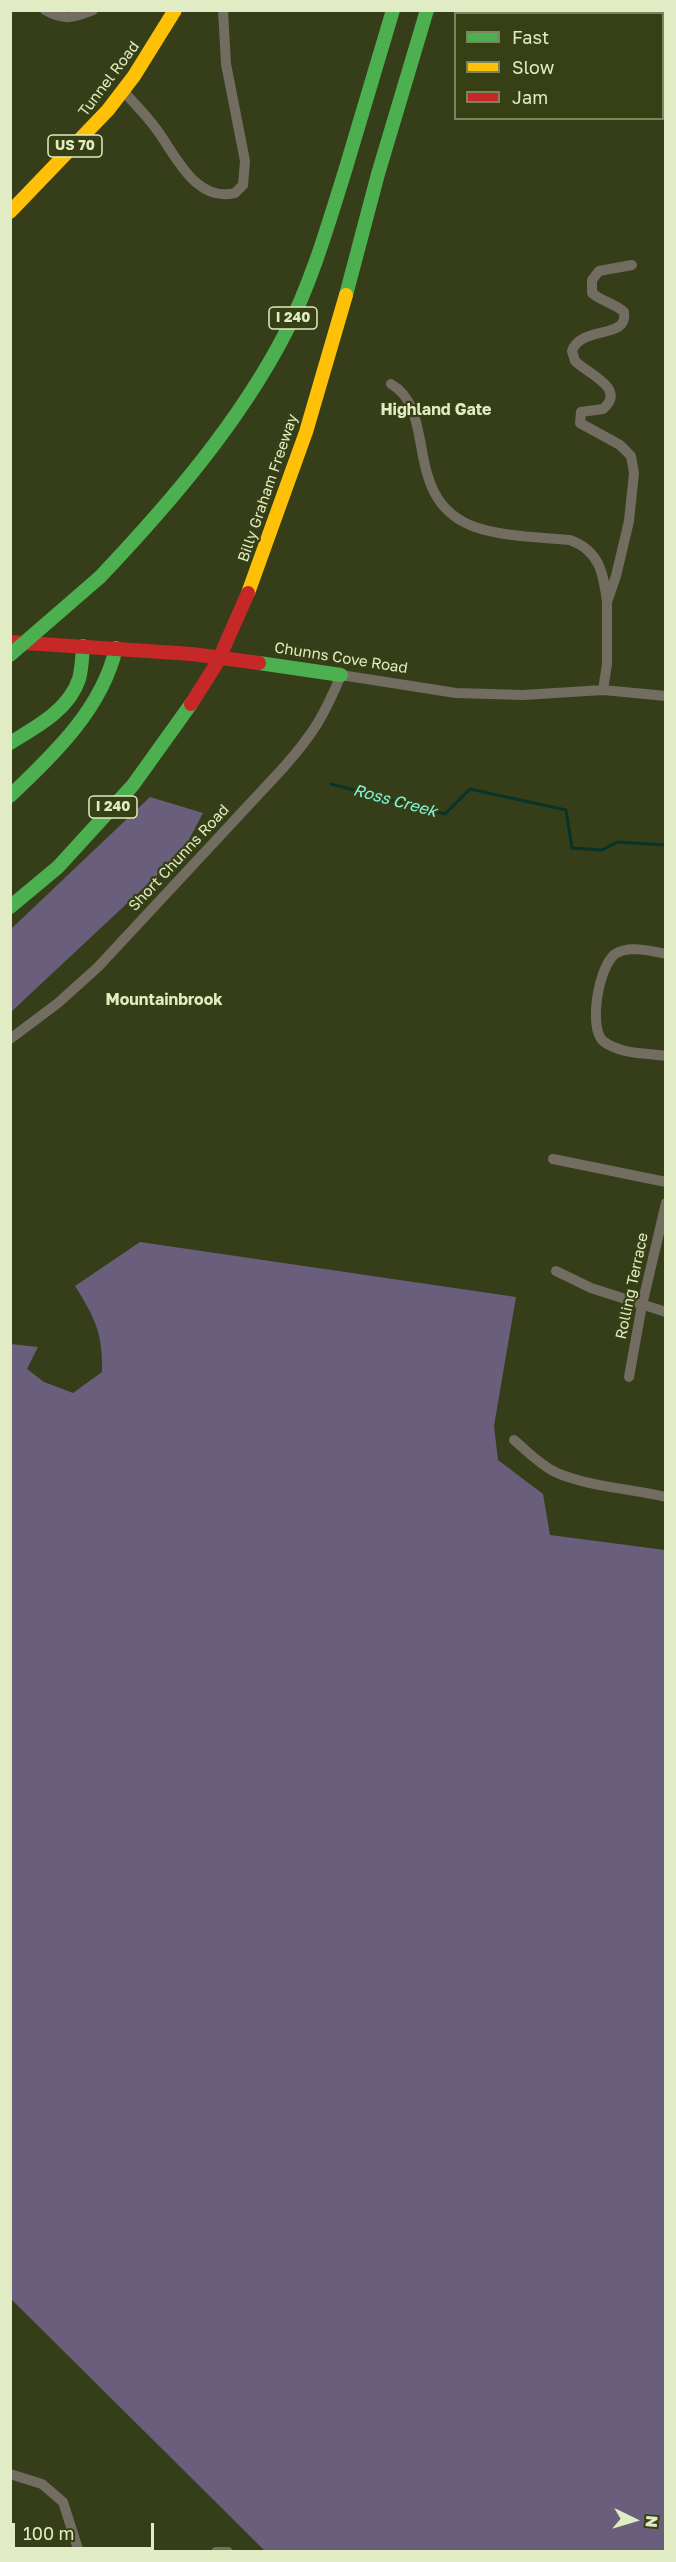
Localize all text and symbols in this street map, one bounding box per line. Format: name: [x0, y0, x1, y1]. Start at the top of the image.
legend: [454, 12, 664, 120]
text: Fast: [512, 26, 549, 48]
street label: Tunnel Road: [75, 38, 143, 120]
text: Slow: [512, 56, 554, 78]
text: Jam: [512, 86, 548, 108]
road number: US 70: [48, 135, 102, 157]
road number: I 240: [269, 307, 317, 329]
district label: Highland Gate: [380, 400, 492, 420]
street label: Billy Graham Freeway: [234, 412, 302, 564]
street label: Chunns Cove Road: [273, 639, 409, 677]
water label: Ross Creek: [351, 781, 439, 821]
road number: I 240: [89, 796, 137, 818]
street label: Short Chunns Road: [125, 801, 233, 915]
district label: Mountainbrook: [105, 990, 223, 1010]
street label: Rolling Terrace: [612, 1231, 652, 1341]
north arrow: [604, 2490, 664, 2550]
scale bar: [15, 2511, 158, 2549]
text: N: [641, 2515, 662, 2528]
text: 100 m: [23, 2522, 74, 2544]

